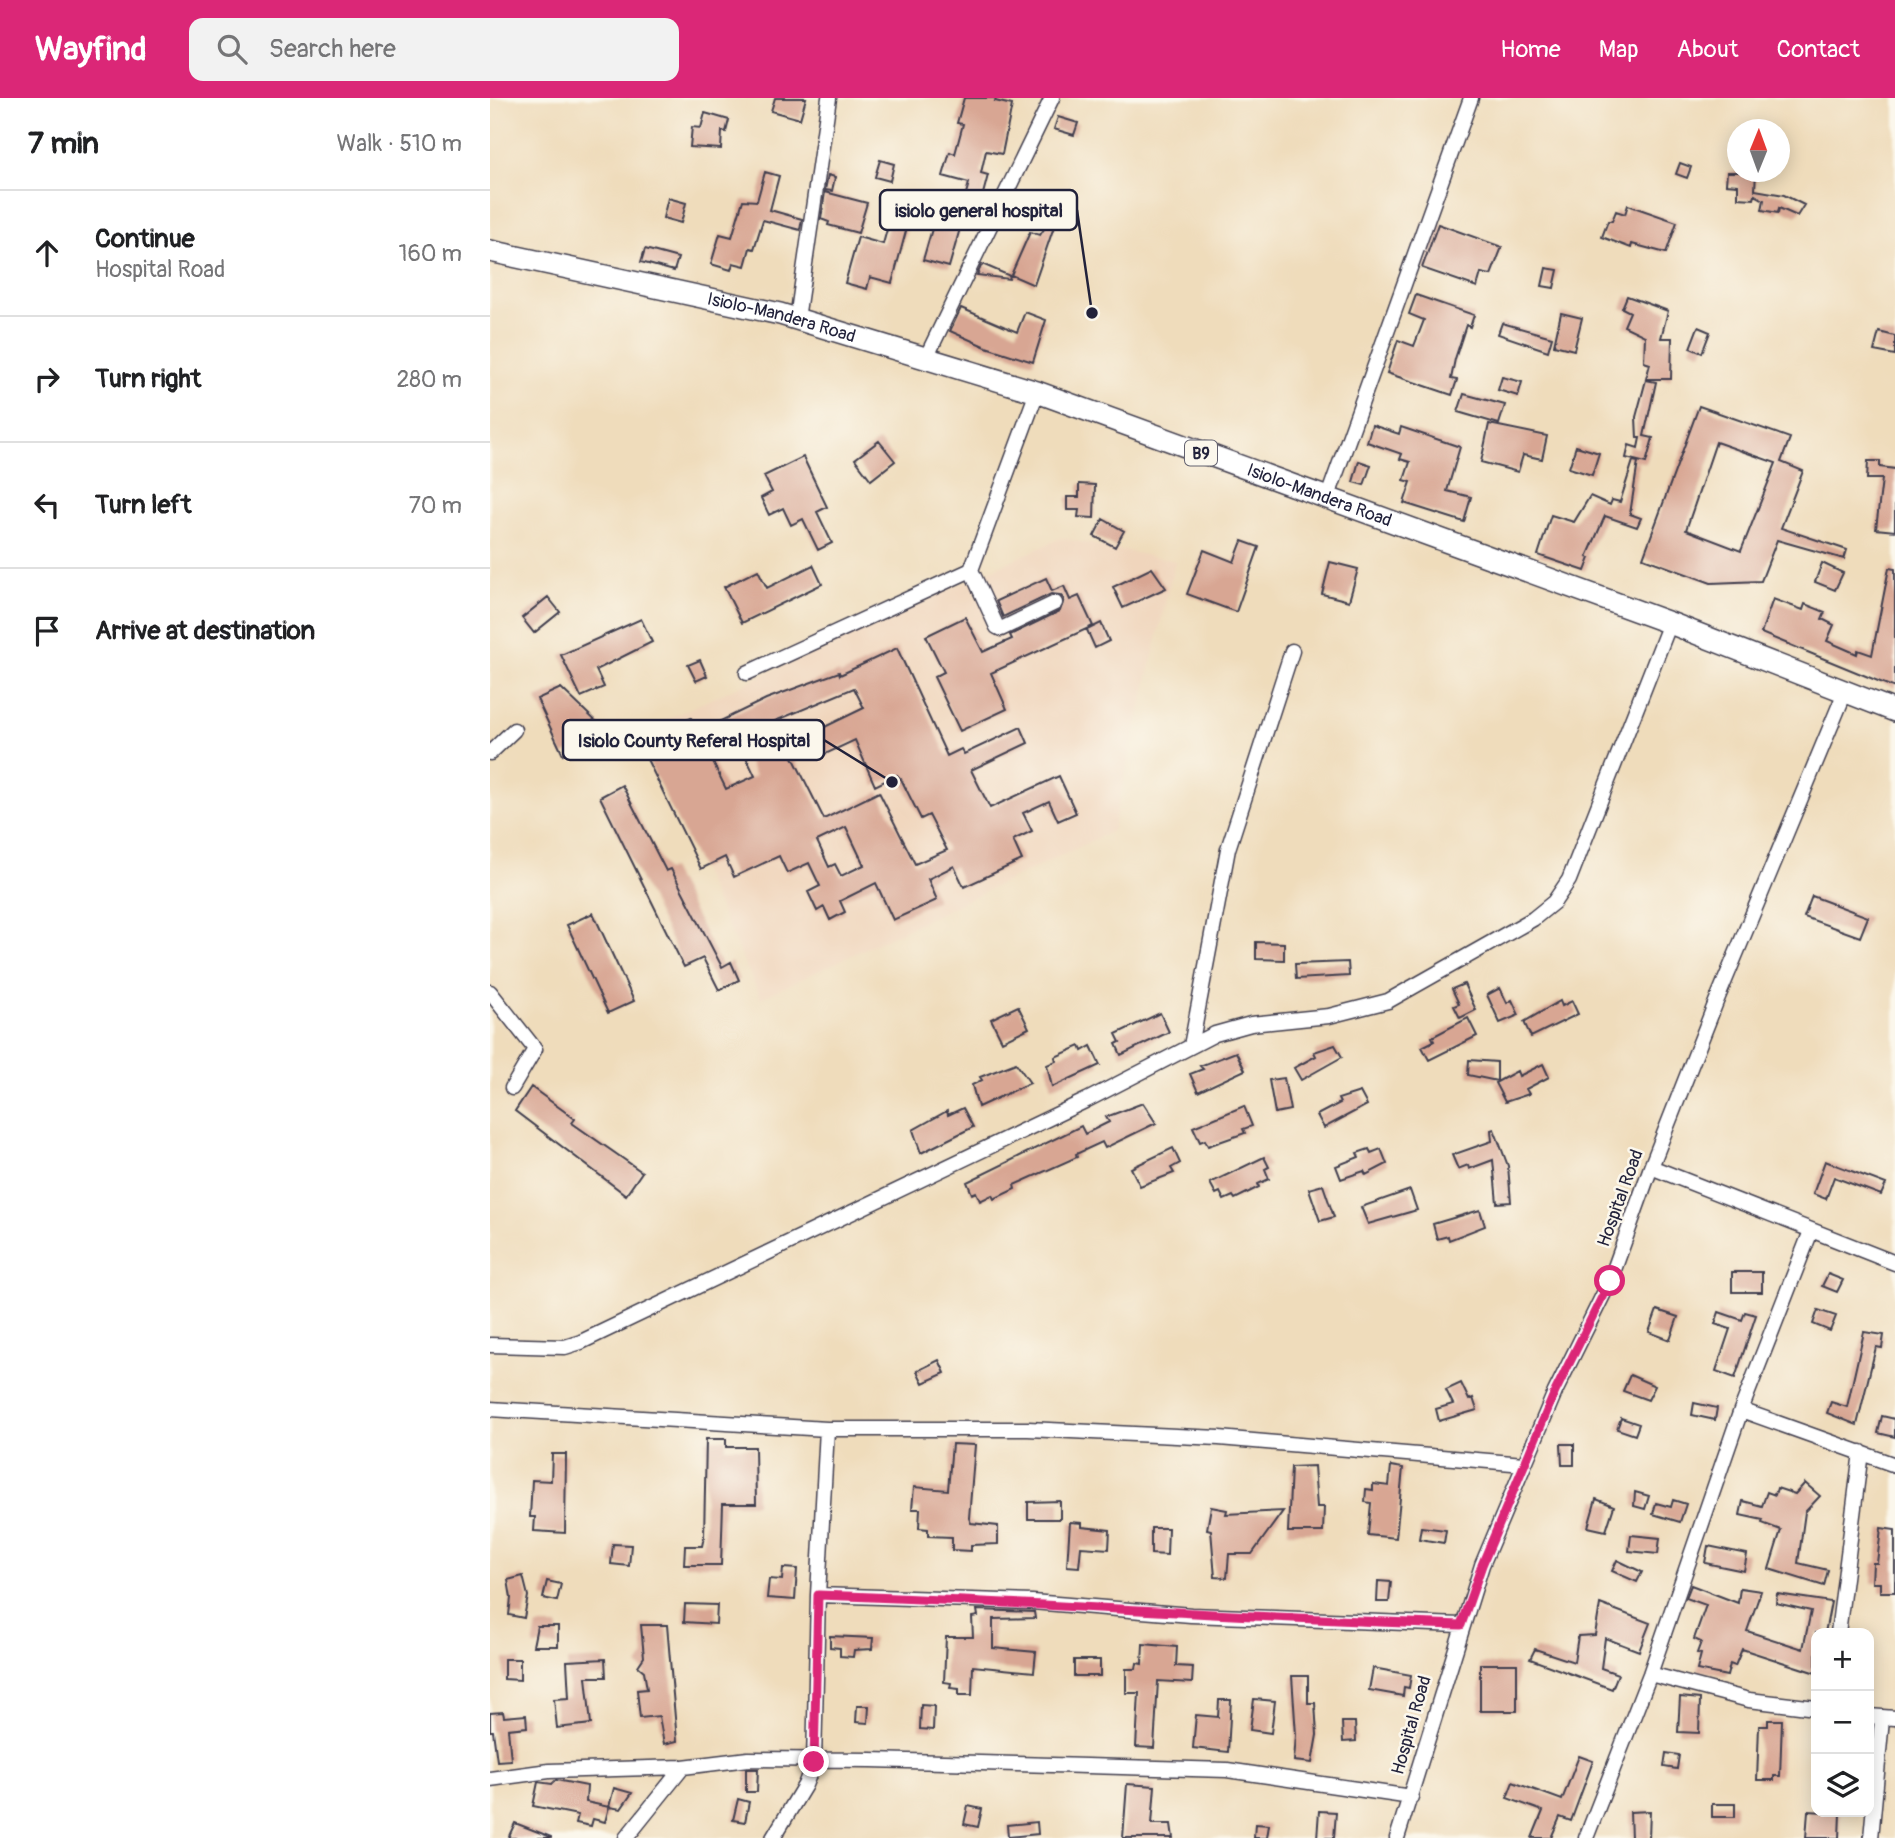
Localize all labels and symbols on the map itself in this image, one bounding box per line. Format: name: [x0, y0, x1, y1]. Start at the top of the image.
north arrow: [1727, 119, 1790, 182]
callout: isiolo general hospital: [880, 190, 1077, 230]
text: isiolo general hospital: [895, 199, 1063, 223]
street label: Isiolo-Mandera Road: [705, 288, 858, 348]
road number: B9: [1185, 440, 1217, 466]
street label: Isiolo-Mandera Road: [1244, 459, 1395, 532]
callout: Isiolo County Referal Hospital: [563, 720, 824, 760]
text: Isiolo County Referal Hospital: [578, 729, 810, 753]
street label: Hospital Road: [1592, 1146, 1649, 1250]
route start: [1594, 1265, 1625, 1296]
street label: Hospital Road: [1386, 1673, 1437, 1777]
route end: [798, 1746, 829, 1777]

